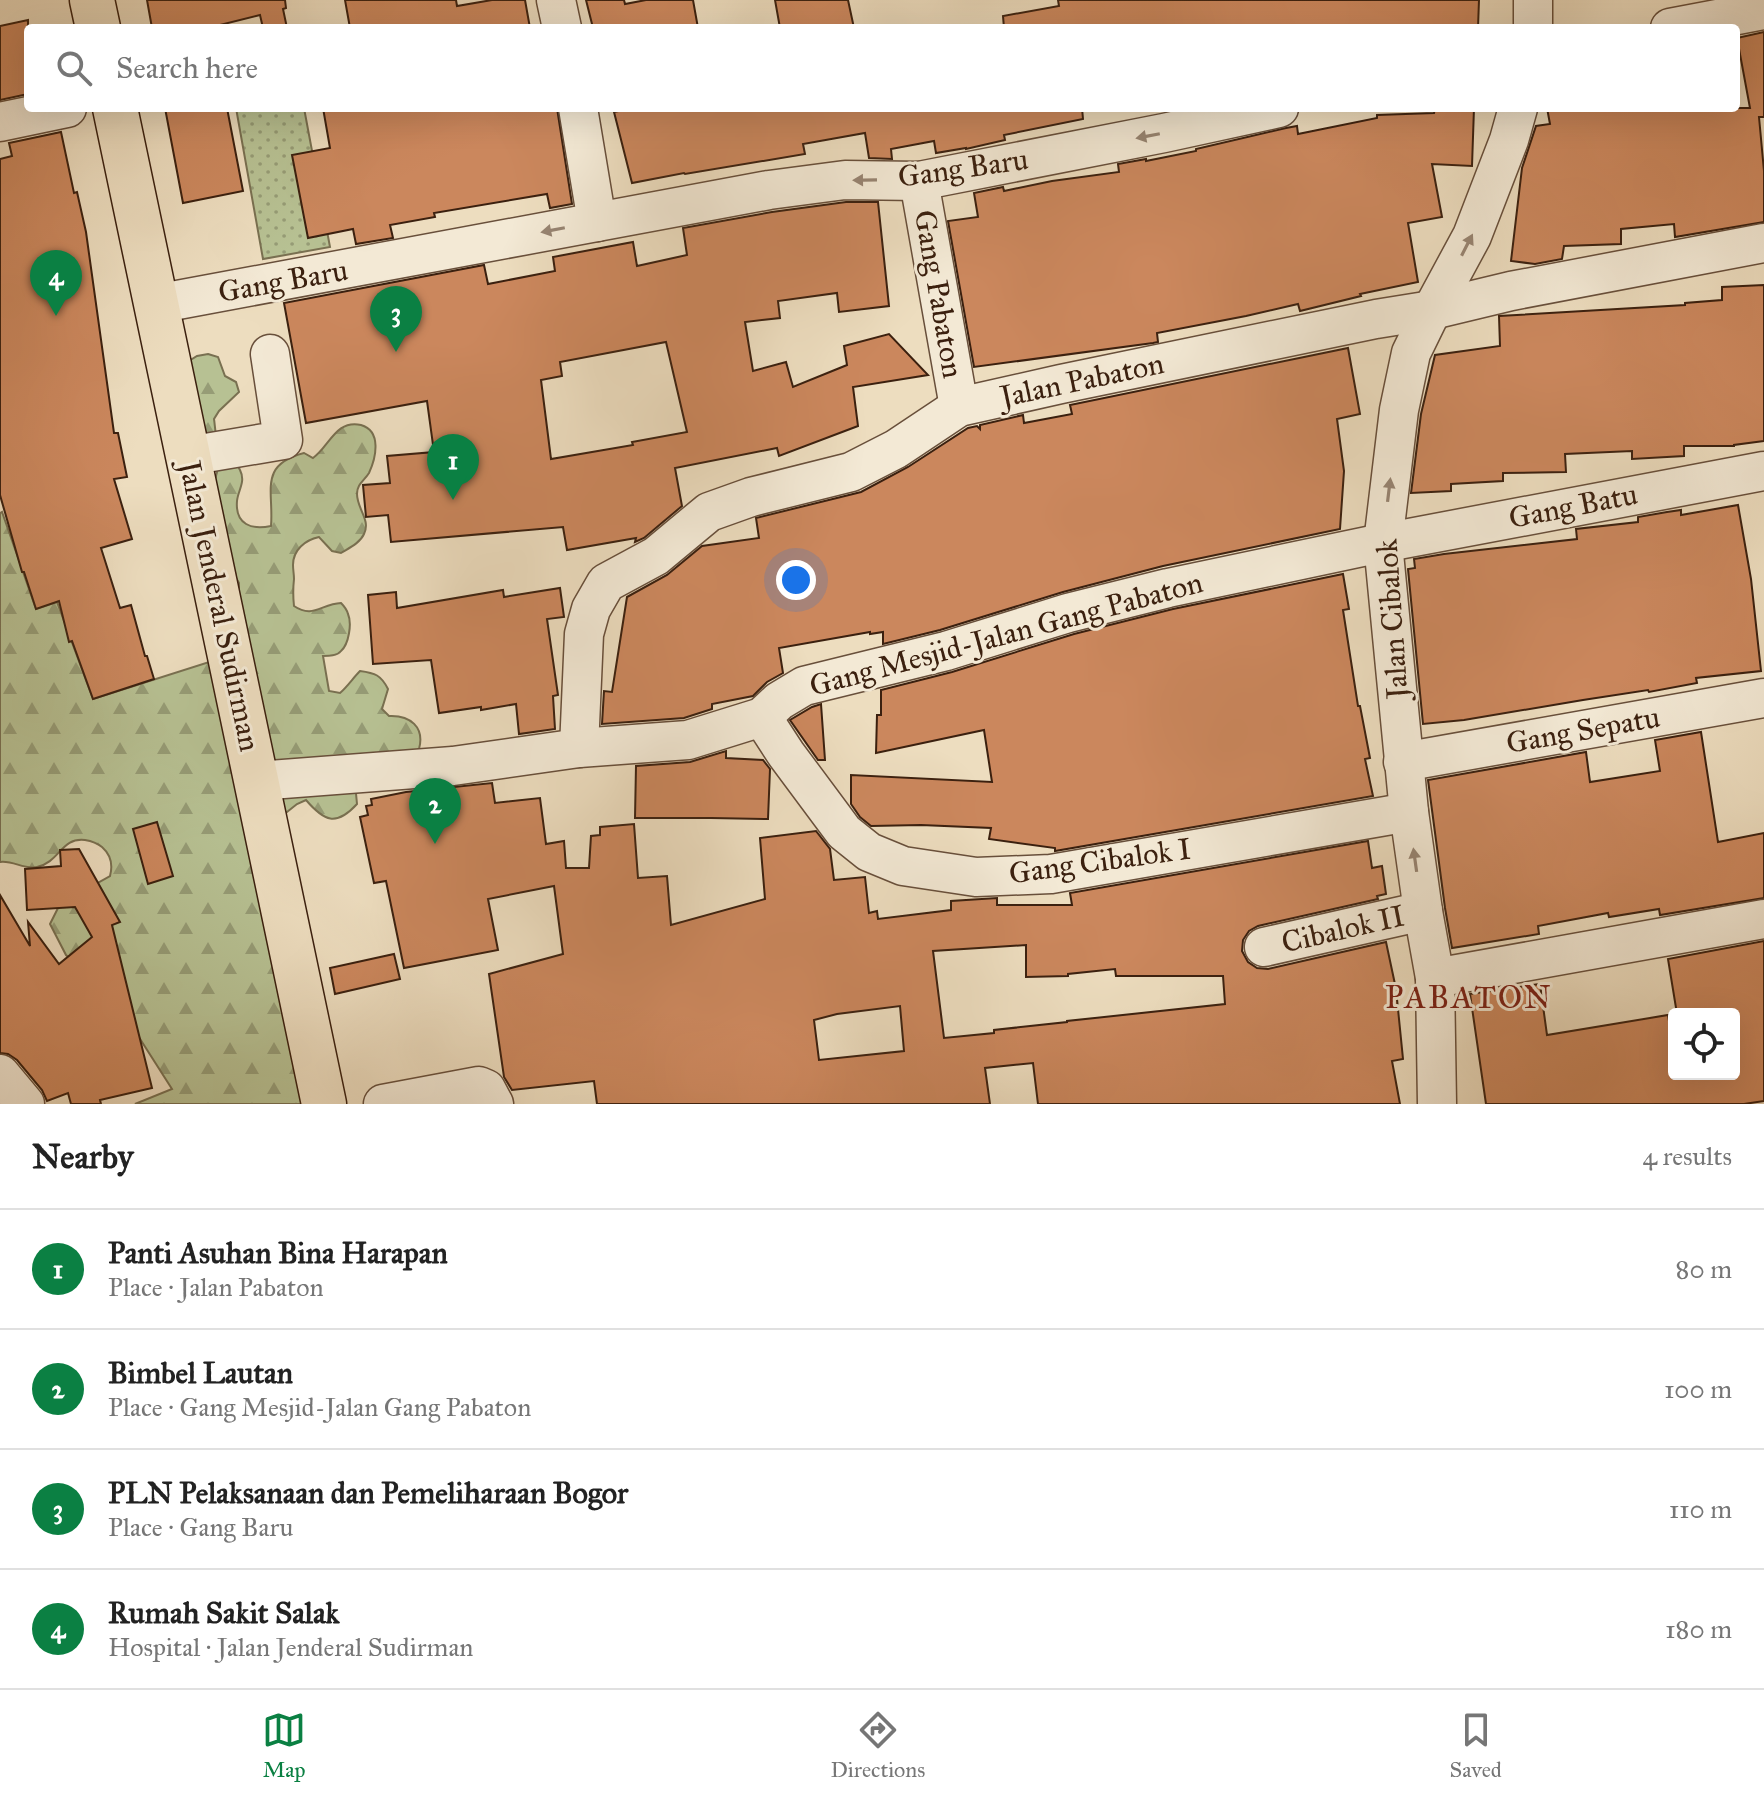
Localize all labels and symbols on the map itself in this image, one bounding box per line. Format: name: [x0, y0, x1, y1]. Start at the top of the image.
one-way arrow: [1136, 131, 1161, 143]
street label: Gang Baru: [896, 141, 1030, 195]
one-way arrow: [852, 174, 877, 186]
street label: Gang Pabaton: [907, 207, 971, 381]
one-way arrow: [540, 225, 565, 237]
one-way arrow: [1459, 234, 1473, 256]
pin: 4: [30, 250, 82, 316]
street label: Gang Baru: [215, 252, 351, 310]
pin: 3: [370, 286, 422, 352]
street label: Jalan Pabaton: [994, 345, 1167, 416]
pin: 1: [427, 434, 479, 500]
street label: Jalan Jenderal Sudirman: [171, 455, 268, 754]
street label: Gang Batu: [1506, 476, 1640, 536]
one-way arrow: [1383, 477, 1396, 502]
street label: Jalan Cibalok: [1368, 538, 1416, 703]
your location: [776, 560, 816, 600]
street label: Gang Mesjid-Jalan Gang Pabaton: [805, 564, 1207, 704]
street label: Gang Sepatu: [1503, 699, 1663, 761]
pin: 2: [409, 778, 461, 844]
street label: Gang Cibalok I: [1007, 830, 1193, 892]
one-way arrow: [1408, 847, 1421, 872]
street label: Cibalok II: [1278, 897, 1408, 961]
district label: PABATON: [1385, 978, 1553, 1017]

